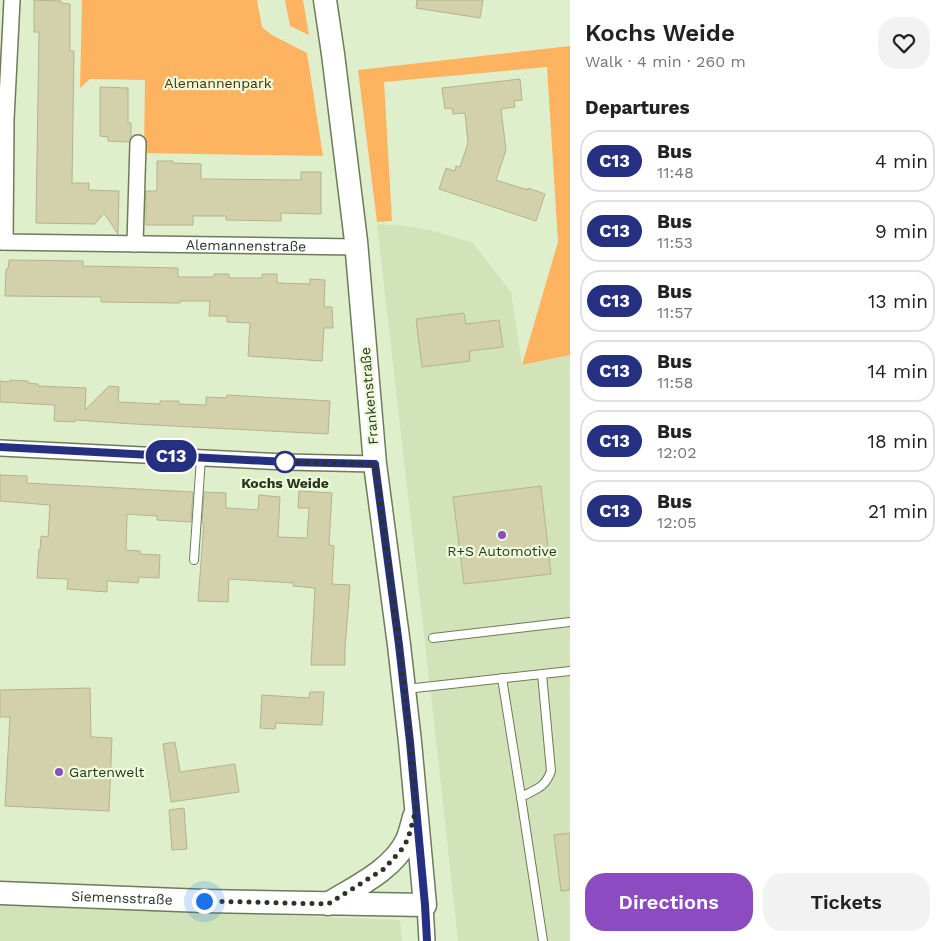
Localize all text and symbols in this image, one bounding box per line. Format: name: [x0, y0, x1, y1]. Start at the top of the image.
button: heart: [878, 17, 930, 69]
text: Kochs Weide: [585, 19, 735, 47]
text: Walk · 4 min · 260 m: [585, 52, 746, 71]
park label: Alemannenpark: [164, 75, 272, 91]
text: Departures: [585, 96, 690, 119]
text: Bus: [657, 140, 692, 163]
text: C13: [599, 150, 630, 171]
text: 4 min: [875, 150, 928, 173]
text: 11:48: [657, 163, 694, 182]
text: Bus: [657, 210, 692, 233]
text: C13: [599, 220, 630, 241]
text: 9 min: [875, 220, 928, 243]
text: 11:53: [657, 233, 693, 252]
street label: Alemannenstraße: [186, 237, 306, 254]
text: Bus: [657, 280, 692, 303]
text: C13: [599, 290, 630, 311]
text: 13 min: [868, 290, 928, 313]
text: 11:57: [657, 303, 693, 322]
street label: Frankenstraße: [357, 347, 381, 445]
text: Bus: [657, 350, 692, 373]
text: C13: [599, 360, 630, 381]
text: 14 min: [868, 360, 928, 383]
text: 11:58: [657, 373, 693, 392]
text: Bus: [657, 420, 692, 443]
text: C13: [599, 430, 630, 451]
text: 18 min: [867, 430, 928, 453]
line badge: C13: [142, 440, 200, 472]
text: 12:02: [657, 443, 697, 462]
text: C13: [156, 445, 186, 466]
marker: Kochs Weide: [274, 451, 296, 473]
place label: Kochs Weide: [241, 475, 329, 491]
text: Bus: [657, 490, 692, 513]
text: C13: [599, 500, 630, 521]
text: 21 min: [868, 500, 928, 523]
text: 12:05: [657, 513, 697, 532]
marker: R+S Automotive: [496, 529, 508, 541]
place label: R+S Automotive: [447, 543, 557, 559]
place label: Gartenwelt: [69, 764, 144, 780]
marker: Gartenwelt: [53, 766, 65, 778]
button: Directions: [585, 873, 753, 931]
button: Tickets: [763, 873, 930, 931]
street label: Siemensstraße: [71, 888, 173, 908]
your location: [192, 889, 217, 914]

